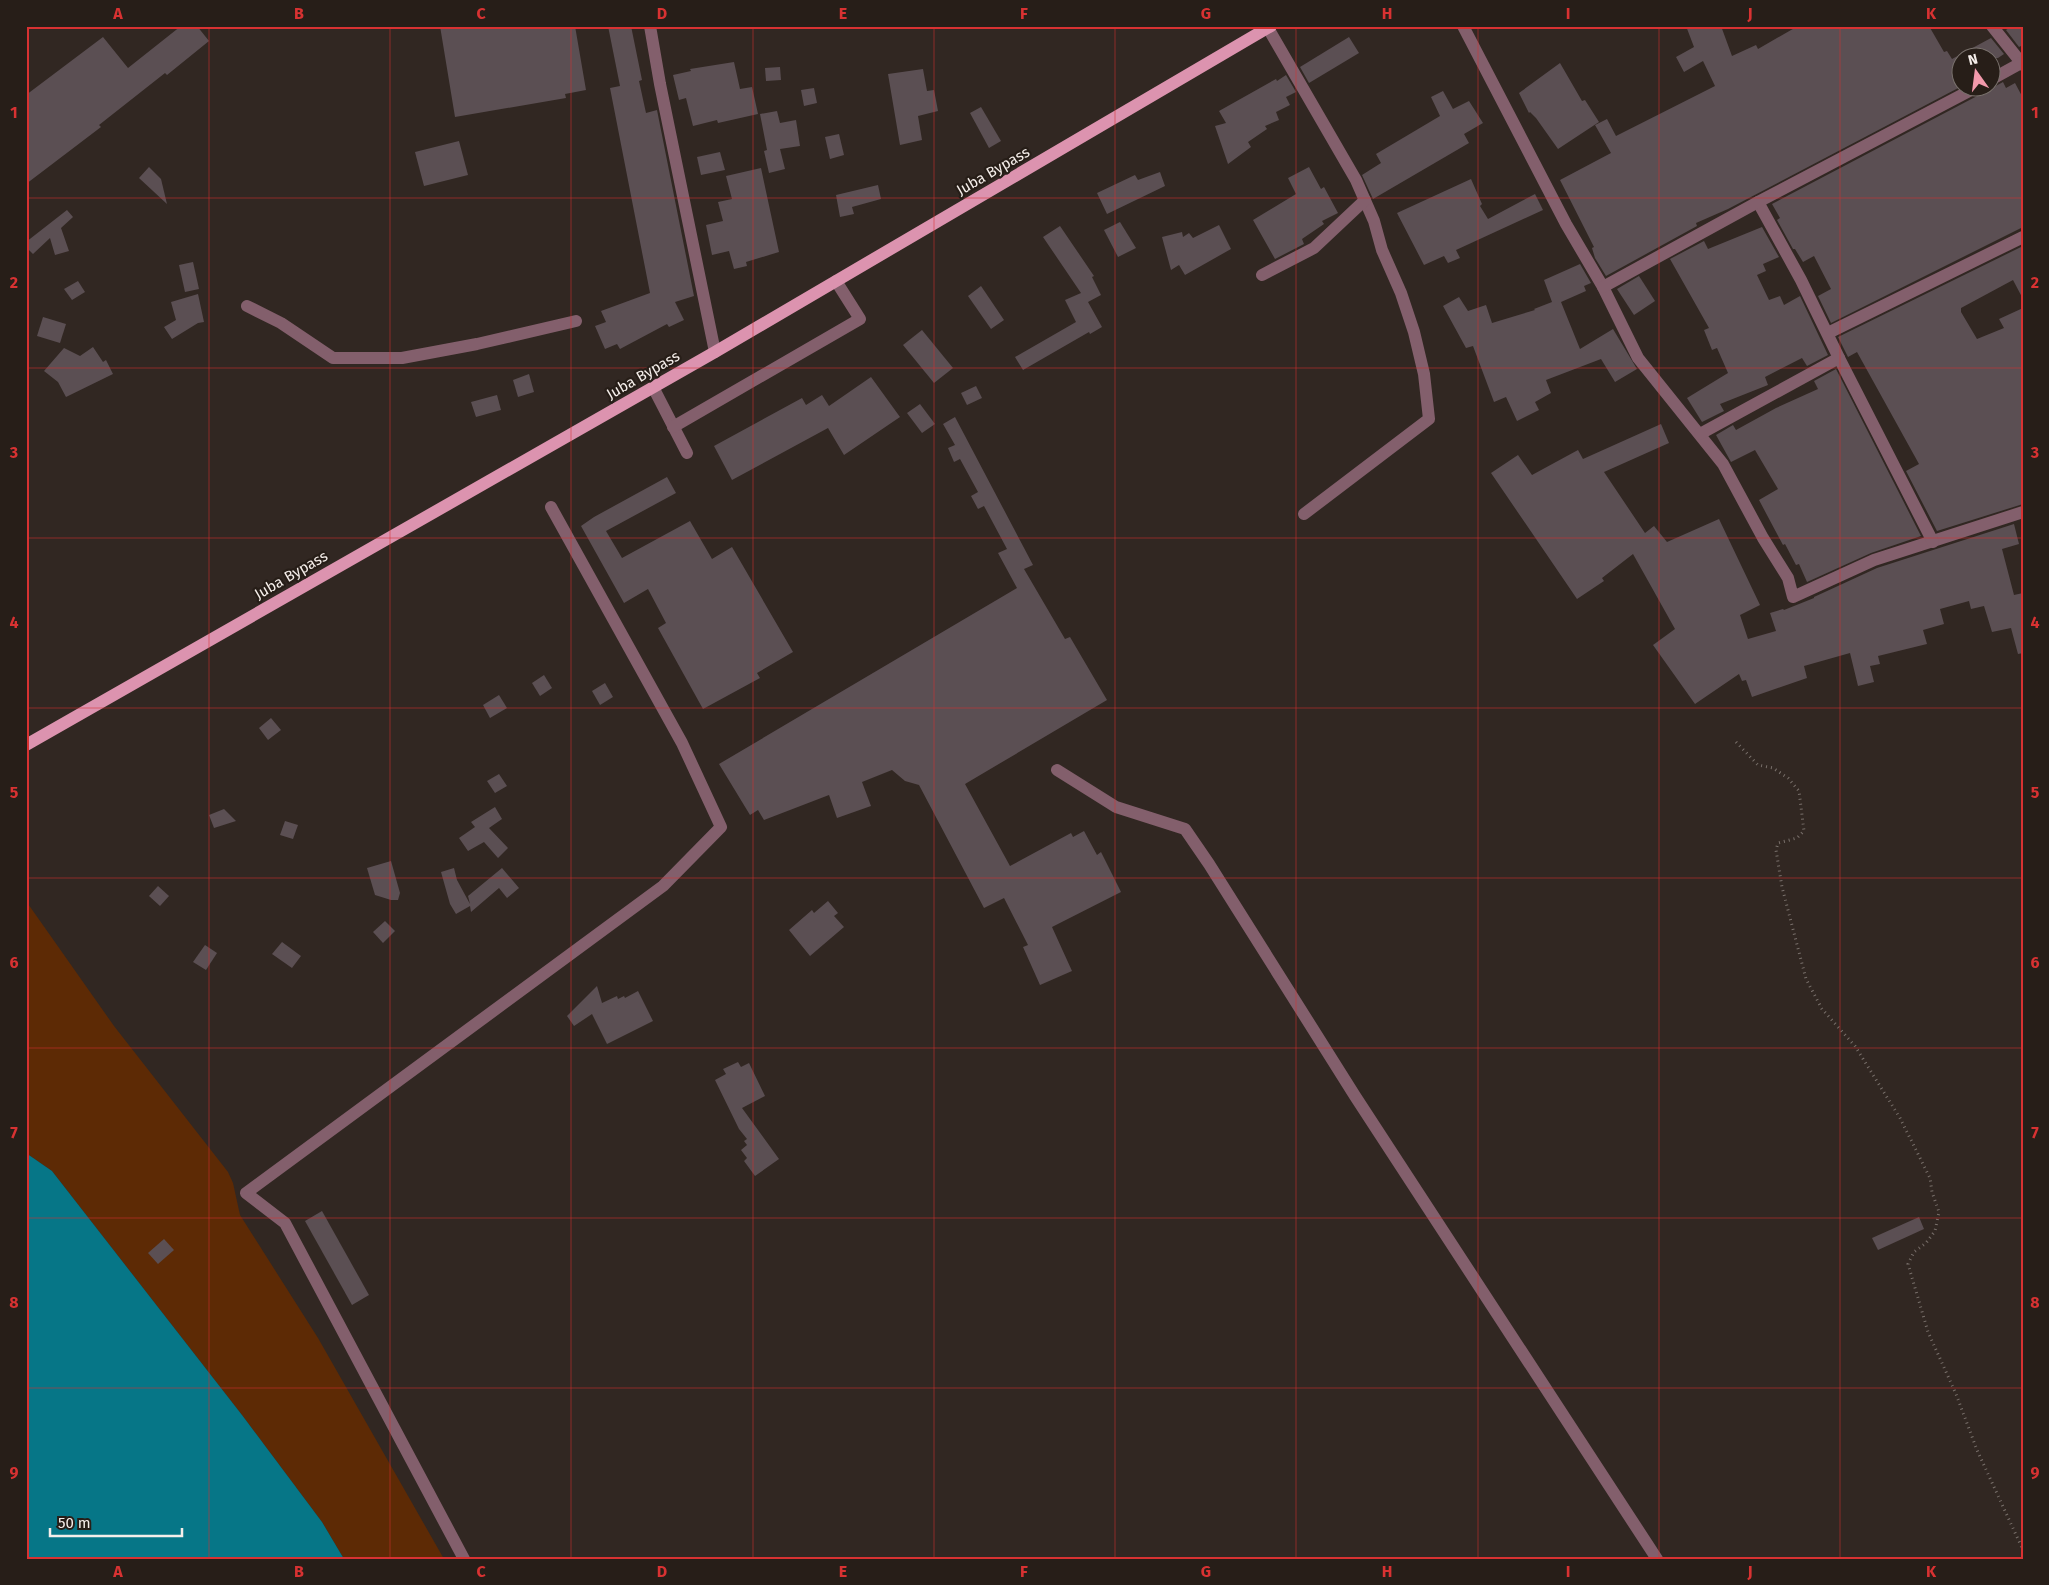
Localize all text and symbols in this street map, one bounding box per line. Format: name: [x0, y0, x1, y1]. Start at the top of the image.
text: A: [112, 4, 123, 23]
text: B: [294, 4, 304, 23]
text: C: [476, 4, 486, 23]
text: D: [657, 4, 667, 23]
text: E: [839, 4, 847, 23]
text: F: [1020, 4, 1028, 23]
text: G: [1201, 4, 1211, 23]
text: H: [1382, 4, 1392, 23]
text: I: [1566, 4, 1570, 23]
text: J: [1746, 4, 1753, 23]
text: K: [1926, 4, 1937, 23]
north arrow: [1952, 48, 2002, 98]
text: N: [1966, 50, 1980, 69]
text: 1: [10, 103, 18, 122]
text: 1: [2031, 103, 2039, 122]
street label: Juba Bypass: [953, 143, 1033, 199]
text: 2: [10, 273, 18, 292]
text: 2: [2031, 273, 2039, 292]
street label: Juba Bypass: [603, 347, 683, 403]
text: 3: [9, 443, 18, 462]
text: 3: [2030, 443, 2039, 462]
street label: Juba Bypass: [251, 547, 331, 603]
text: 4: [9, 613, 19, 632]
text: 4: [2030, 613, 2040, 632]
text: 5: [10, 783, 19, 802]
text: 5: [2031, 783, 2040, 802]
text: 6: [9, 953, 19, 972]
text: 6: [2030, 953, 2040, 972]
text: 7: [10, 1123, 18, 1142]
text: 7: [2031, 1123, 2039, 1142]
text: 8: [9, 1293, 19, 1312]
text: 8: [2030, 1293, 2040, 1312]
text: 9: [10, 1463, 19, 1482]
text: 9: [2031, 1463, 2040, 1482]
scale bar: [50, 1505, 182, 1537]
text: 50 m: [58, 1514, 91, 1532]
text: A: [112, 1562, 123, 1581]
text: B: [294, 1562, 304, 1581]
text: C: [476, 1562, 486, 1581]
text: D: [657, 1562, 667, 1581]
text: E: [839, 1562, 847, 1581]
text: F: [1020, 1562, 1028, 1581]
text: G: [1201, 1562, 1211, 1581]
text: H: [1382, 1562, 1392, 1581]
text: I: [1566, 1562, 1570, 1581]
text: J: [1746, 1562, 1753, 1581]
text: K: [1926, 1562, 1937, 1581]

